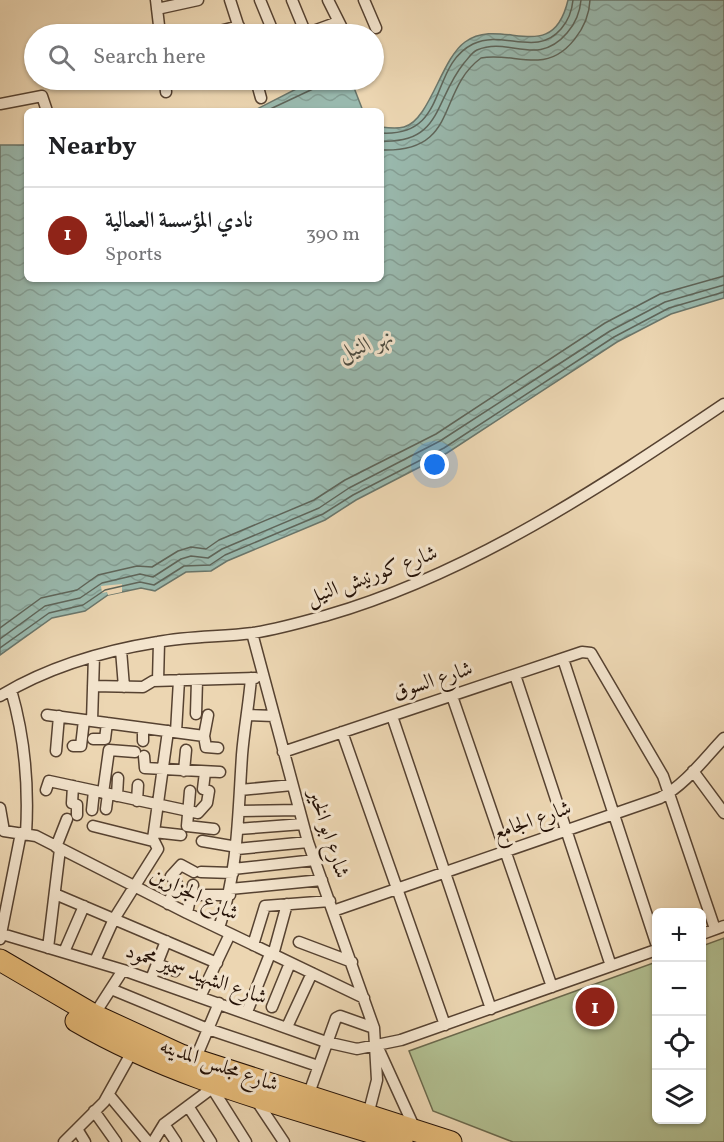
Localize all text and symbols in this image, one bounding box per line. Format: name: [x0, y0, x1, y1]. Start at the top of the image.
search box: [24, 24, 384, 90]
icon: search: [45, 41, 78, 74]
text: Search here: [93, 42, 206, 73]
text: Nearby: [48, 129, 137, 165]
text: نادي المؤسسة العمالية: [105, 206, 253, 237]
text: 1: [63, 221, 72, 249]
text: 390 m: [306, 221, 360, 249]
text: Sports: [105, 241, 162, 269]
water label: نهر النيل: [334, 322, 398, 370]
your location: [420, 450, 449, 479]
street label: شارع كورنيش النيل: [302, 539, 442, 615]
street label: شارع السوق: [389, 654, 477, 709]
street label: شارع ابو الخير: [297, 784, 356, 883]
street label: شارع الجامع: [489, 794, 576, 851]
street label: شارع الجزارين: [144, 861, 243, 931]
map controls: [652, 908, 706, 1124]
button: +: [652, 908, 706, 962]
street label: شارع الشهيد سمير محمود: [121, 937, 271, 1015]
button: −: [652, 962, 706, 1016]
pin: 1: [576, 984, 614, 1030]
button: locate: [652, 1016, 706, 1070]
street label: شارع مجلس المدينه: [155, 1032, 282, 1102]
button: layers: [652, 1070, 706, 1124]

